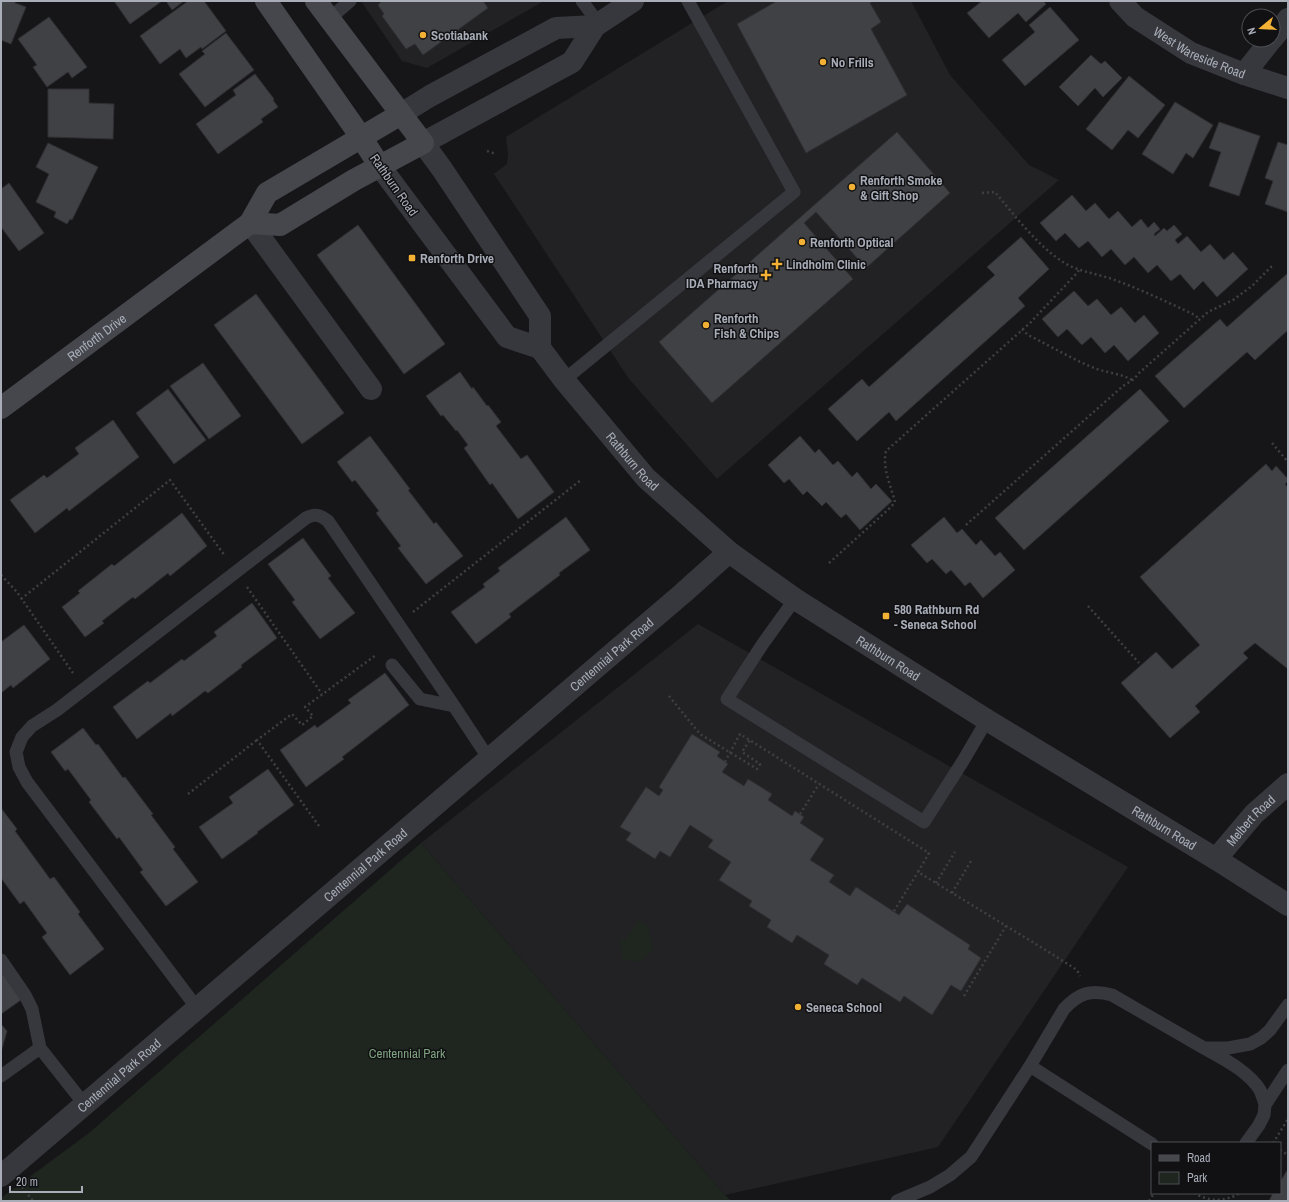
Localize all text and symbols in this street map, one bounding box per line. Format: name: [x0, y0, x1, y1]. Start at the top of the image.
north arrow: [1241, 8, 1281, 48]
street label: West Wareside Road: [1150, 23, 1248, 82]
text: N: [1244, 26, 1259, 36]
place label: Scotiabank: [431, 27, 488, 44]
marker: Scotiabank: [418, 30, 428, 40]
place label: No Frills: [831, 54, 874, 71]
marker: No Frills: [818, 57, 828, 67]
street label: Rathburn Road: [366, 151, 422, 220]
place label: Renforth Smoke & Gift Shop: [860, 172, 942, 204]
marker: Renforth Smoke & Gift Shop: [847, 182, 857, 192]
place label: Renforth Optical: [810, 234, 894, 251]
marker: Renforth Optical: [797, 237, 807, 247]
place label: Renforth Drive: [420, 250, 494, 267]
marker: Renforth Drive: [407, 253, 417, 263]
place label: Lindholm Clinic: [786, 256, 866, 273]
marker: Lindholm Clinic: [771, 258, 783, 270]
place label: Renforth IDA Pharmacy: [686, 260, 758, 292]
marker: Renforth IDA Pharmacy: [761, 270, 771, 280]
street label: Renforth Drive: [64, 309, 130, 365]
place label: Renforth Fish & Chips: [714, 310, 779, 342]
marker: Renforth Fish & Chips: [701, 320, 711, 330]
street label: Rathburn Road: [602, 428, 663, 494]
place label: 580 Rathburn Rd - Seneca School: [894, 601, 979, 633]
marker: 580 Rathburn Rd - Seneca School: [881, 611, 891, 621]
street label: Centennial Park Road: [566, 614, 657, 695]
street label: Rathburn Road: [853, 631, 924, 684]
street label: Melbert Road: [1222, 791, 1279, 849]
street label: Rathburn Road: [1129, 802, 1200, 854]
street label: Centennial Park Road: [320, 824, 411, 905]
place label: Seneca School: [806, 999, 882, 1016]
marker: Seneca School: [793, 1002, 803, 1012]
street label: Centennial Park Road: [73, 1035, 164, 1116]
park label: Centennial Park: [369, 1045, 446, 1062]
legend: [1151, 1142, 1281, 1194]
text: Road: [1187, 1150, 1211, 1166]
scale bar: [10, 1168, 82, 1194]
text: Park: [1187, 1170, 1207, 1186]
text: 20 m: [16, 1174, 38, 1190]

